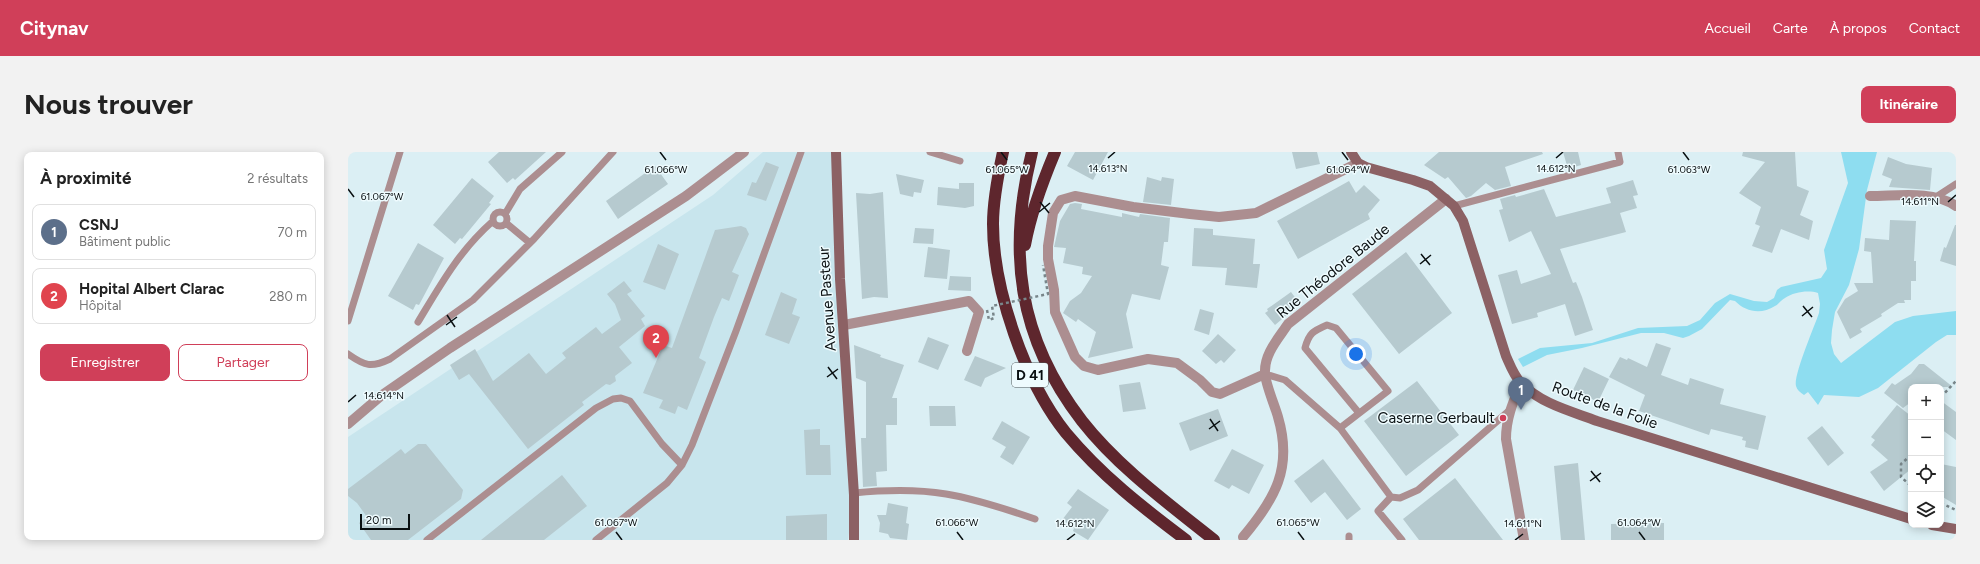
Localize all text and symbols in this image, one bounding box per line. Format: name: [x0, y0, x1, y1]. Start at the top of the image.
text: Citynav: [20, 17, 89, 40]
text: Accueil: [1705, 20, 1751, 37]
text: Carte: [1773, 20, 1808, 37]
text: À propos: [1830, 20, 1887, 37]
text: Contact: [1909, 20, 1960, 37]
button: Itinéraire: [1861, 86, 1956, 123]
text: Nous trouver: [24, 87, 193, 121]
text: 14.613°N: [1088, 162, 1128, 175]
text: 14.612°N: [1536, 162, 1576, 175]
text: 61.066°W: [645, 163, 688, 176]
text: 61.065°W: [986, 163, 1029, 176]
text: 61.064°W: [1326, 163, 1370, 176]
text: 61.063°W: [1668, 163, 1711, 176]
text: À proximité: [40, 168, 131, 188]
text: 2 résultats: [247, 171, 308, 186]
text: 61.067°W: [361, 190, 404, 203]
text: 14.611°N: [1901, 195, 1939, 208]
text: CSNJ: [79, 216, 119, 234]
street label: Rue Théodore Baude: [1273, 220, 1393, 322]
text: 1: [51, 225, 57, 240]
text: 70 m: [277, 225, 307, 240]
text: Bâtiment public: [79, 234, 171, 249]
street label: Avenue Pasteur: [814, 246, 840, 352]
text: Hopital Albert Clarac: [79, 280, 224, 298]
text: 2: [50, 289, 58, 304]
text: 280 m: [269, 289, 307, 304]
text: Hôpital: [79, 298, 121, 313]
pin: 2: [643, 325, 669, 358]
button: Enregistrer: [40, 344, 170, 381]
button: Partager: [178, 344, 308, 381]
your location: [1346, 344, 1366, 364]
road number: D 41: [1012, 363, 1048, 387]
pin: 1: [1508, 377, 1534, 410]
street label: Route de la Folie: [1550, 378, 1660, 432]
map controls: [1908, 384, 1944, 528]
button: +: [1908, 384, 1944, 420]
text: 14.614°N: [364, 389, 404, 402]
place label: Caserne Gerbault: [1378, 409, 1495, 427]
marker: Caserne Gerbault: [1498, 413, 1508, 423]
button: −: [1908, 420, 1944, 456]
button: locate: [1908, 456, 1944, 492]
button: layers: [1908, 492, 1944, 528]
scale bar: [360, 512, 410, 531]
text: 20 m: [366, 514, 391, 527]
text: 61.067°W: [595, 516, 638, 529]
text: 61.066°W: [936, 516, 979, 529]
text: 61.065°W: [1277, 516, 1320, 529]
text: 61.064°W: [1617, 516, 1661, 529]
text: 14.612°N: [1055, 517, 1095, 530]
text: 14.611°N: [1504, 517, 1542, 530]

